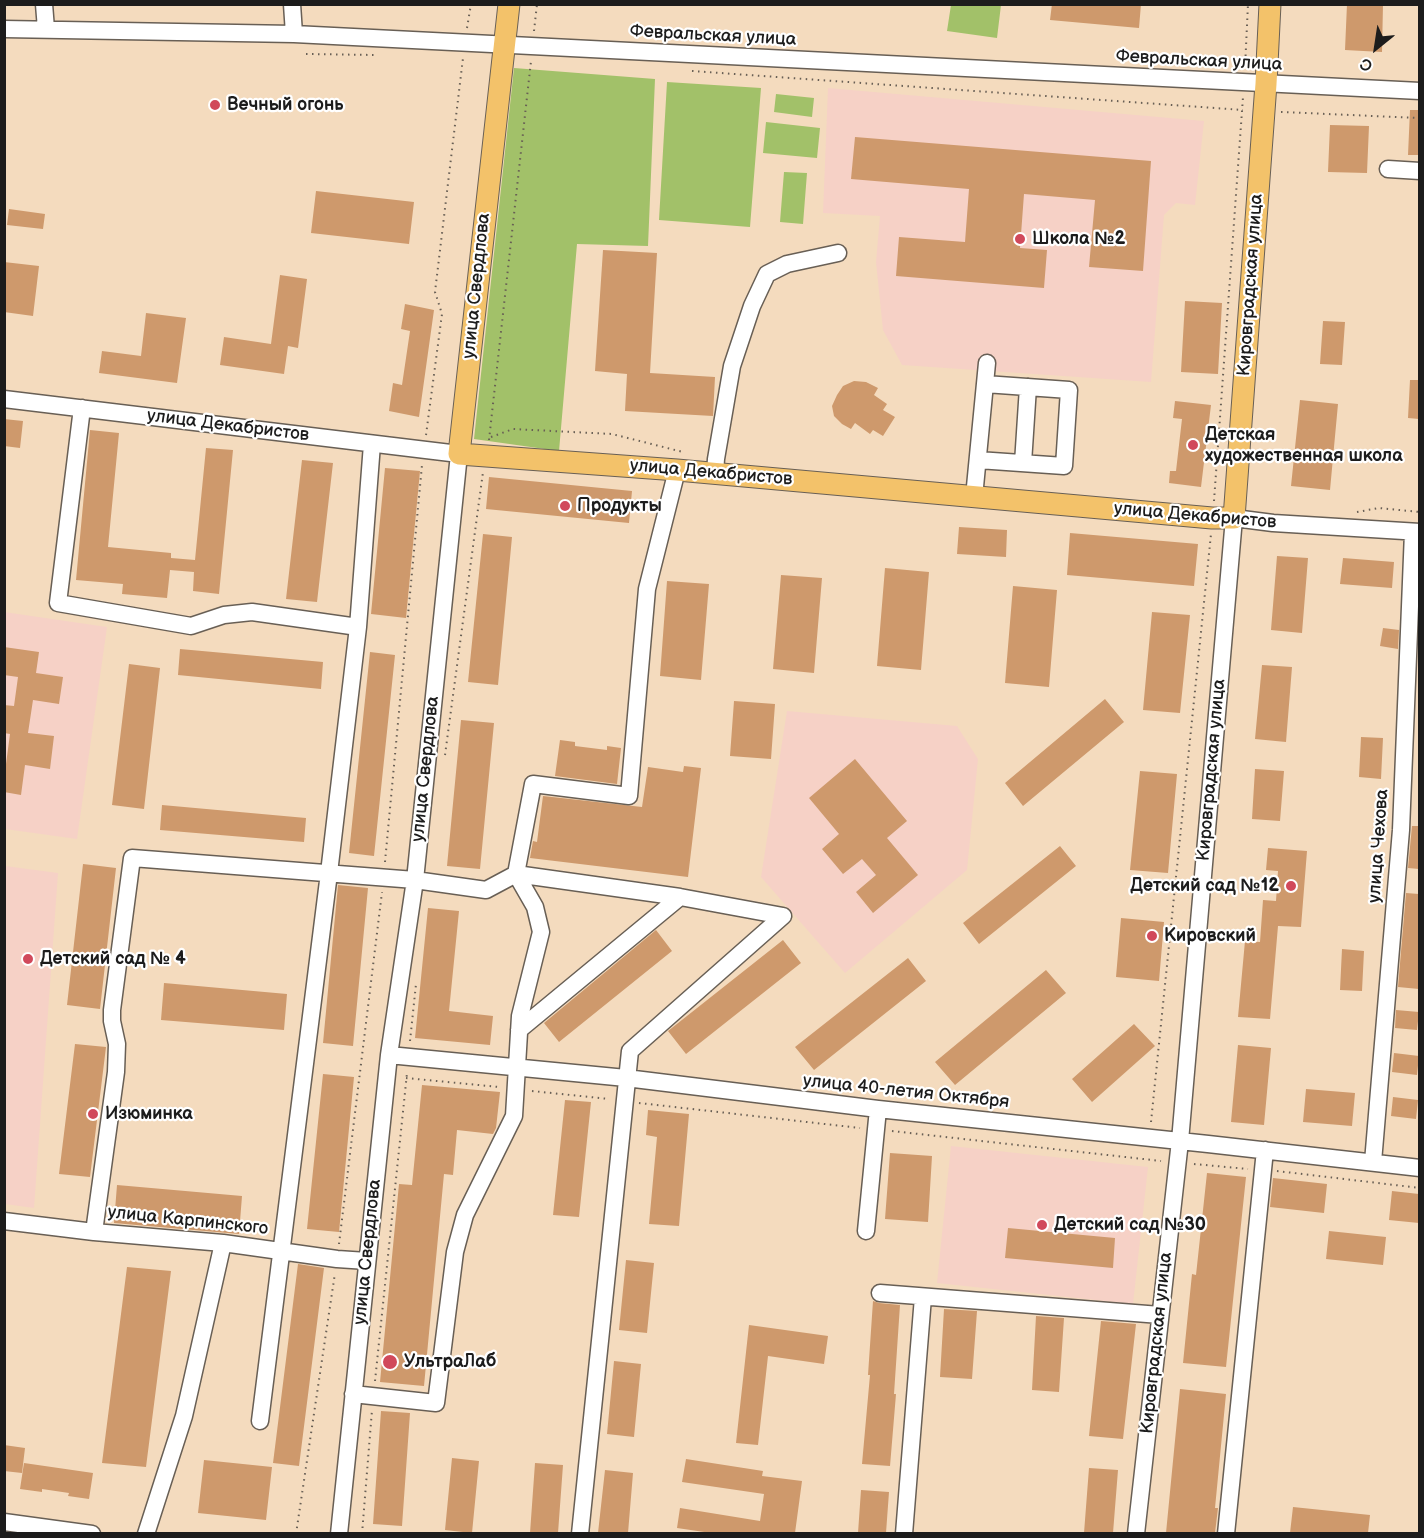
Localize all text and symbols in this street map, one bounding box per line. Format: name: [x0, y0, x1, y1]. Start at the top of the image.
north arrow: [1346, 18, 1406, 78]
street label: Февральская улица: [629, 21, 797, 51]
street label: Февральская улица: [1115, 46, 1283, 76]
text: С: [1357, 53, 1376, 75]
place label: Вечный огонь: [227, 94, 343, 116]
marker: Вечный огонь: [208, 98, 222, 112]
street label: Кировградская улица: [1234, 193, 1268, 377]
street label: улица Свердлова: [459, 212, 495, 360]
place label: Школа №2: [1032, 228, 1125, 250]
marker: Школа №2: [1013, 232, 1027, 246]
street label: улица Декабристов: [146, 405, 310, 447]
place label: Детская художественная школа: [1205, 424, 1403, 466]
marker: Детская художественная школа: [1186, 438, 1200, 452]
street label: улица Декабристов: [629, 455, 793, 491]
place label: Продукты: [577, 495, 662, 517]
street label: улица Декабристов: [1113, 498, 1277, 534]
marker: Продукты: [558, 499, 572, 513]
street label: Кировградская улица: [1193, 678, 1231, 862]
street label: улица Свердлова: [408, 695, 444, 843]
street label: улица Чехова: [1364, 788, 1394, 904]
place label: Детский сад №12: [1130, 875, 1279, 897]
marker: Детский сад №12: [1284, 879, 1298, 893]
place label: Кировский: [1164, 925, 1256, 947]
marker: Кировский: [1145, 929, 1159, 943]
place label: Детский сад № 4: [40, 948, 186, 970]
marker: Детский сад № 4: [21, 952, 35, 966]
street label: улица 40-летия Октября: [802, 1070, 1010, 1114]
place label: Изюминка: [105, 1103, 193, 1125]
marker: Изюминка: [86, 1107, 100, 1121]
street label: улица Свердлова: [350, 1178, 386, 1326]
street label: улица Карпинского: [107, 1202, 269, 1240]
place label: Детский сад №30: [1054, 1214, 1206, 1236]
marker: Детский сад №30: [1035, 1218, 1049, 1232]
street label: Кировградская улица: [1137, 1251, 1177, 1435]
place label: УльтраЛаб: [404, 1351, 496, 1373]
marker: УльтраЛаб: [381, 1353, 399, 1371]

